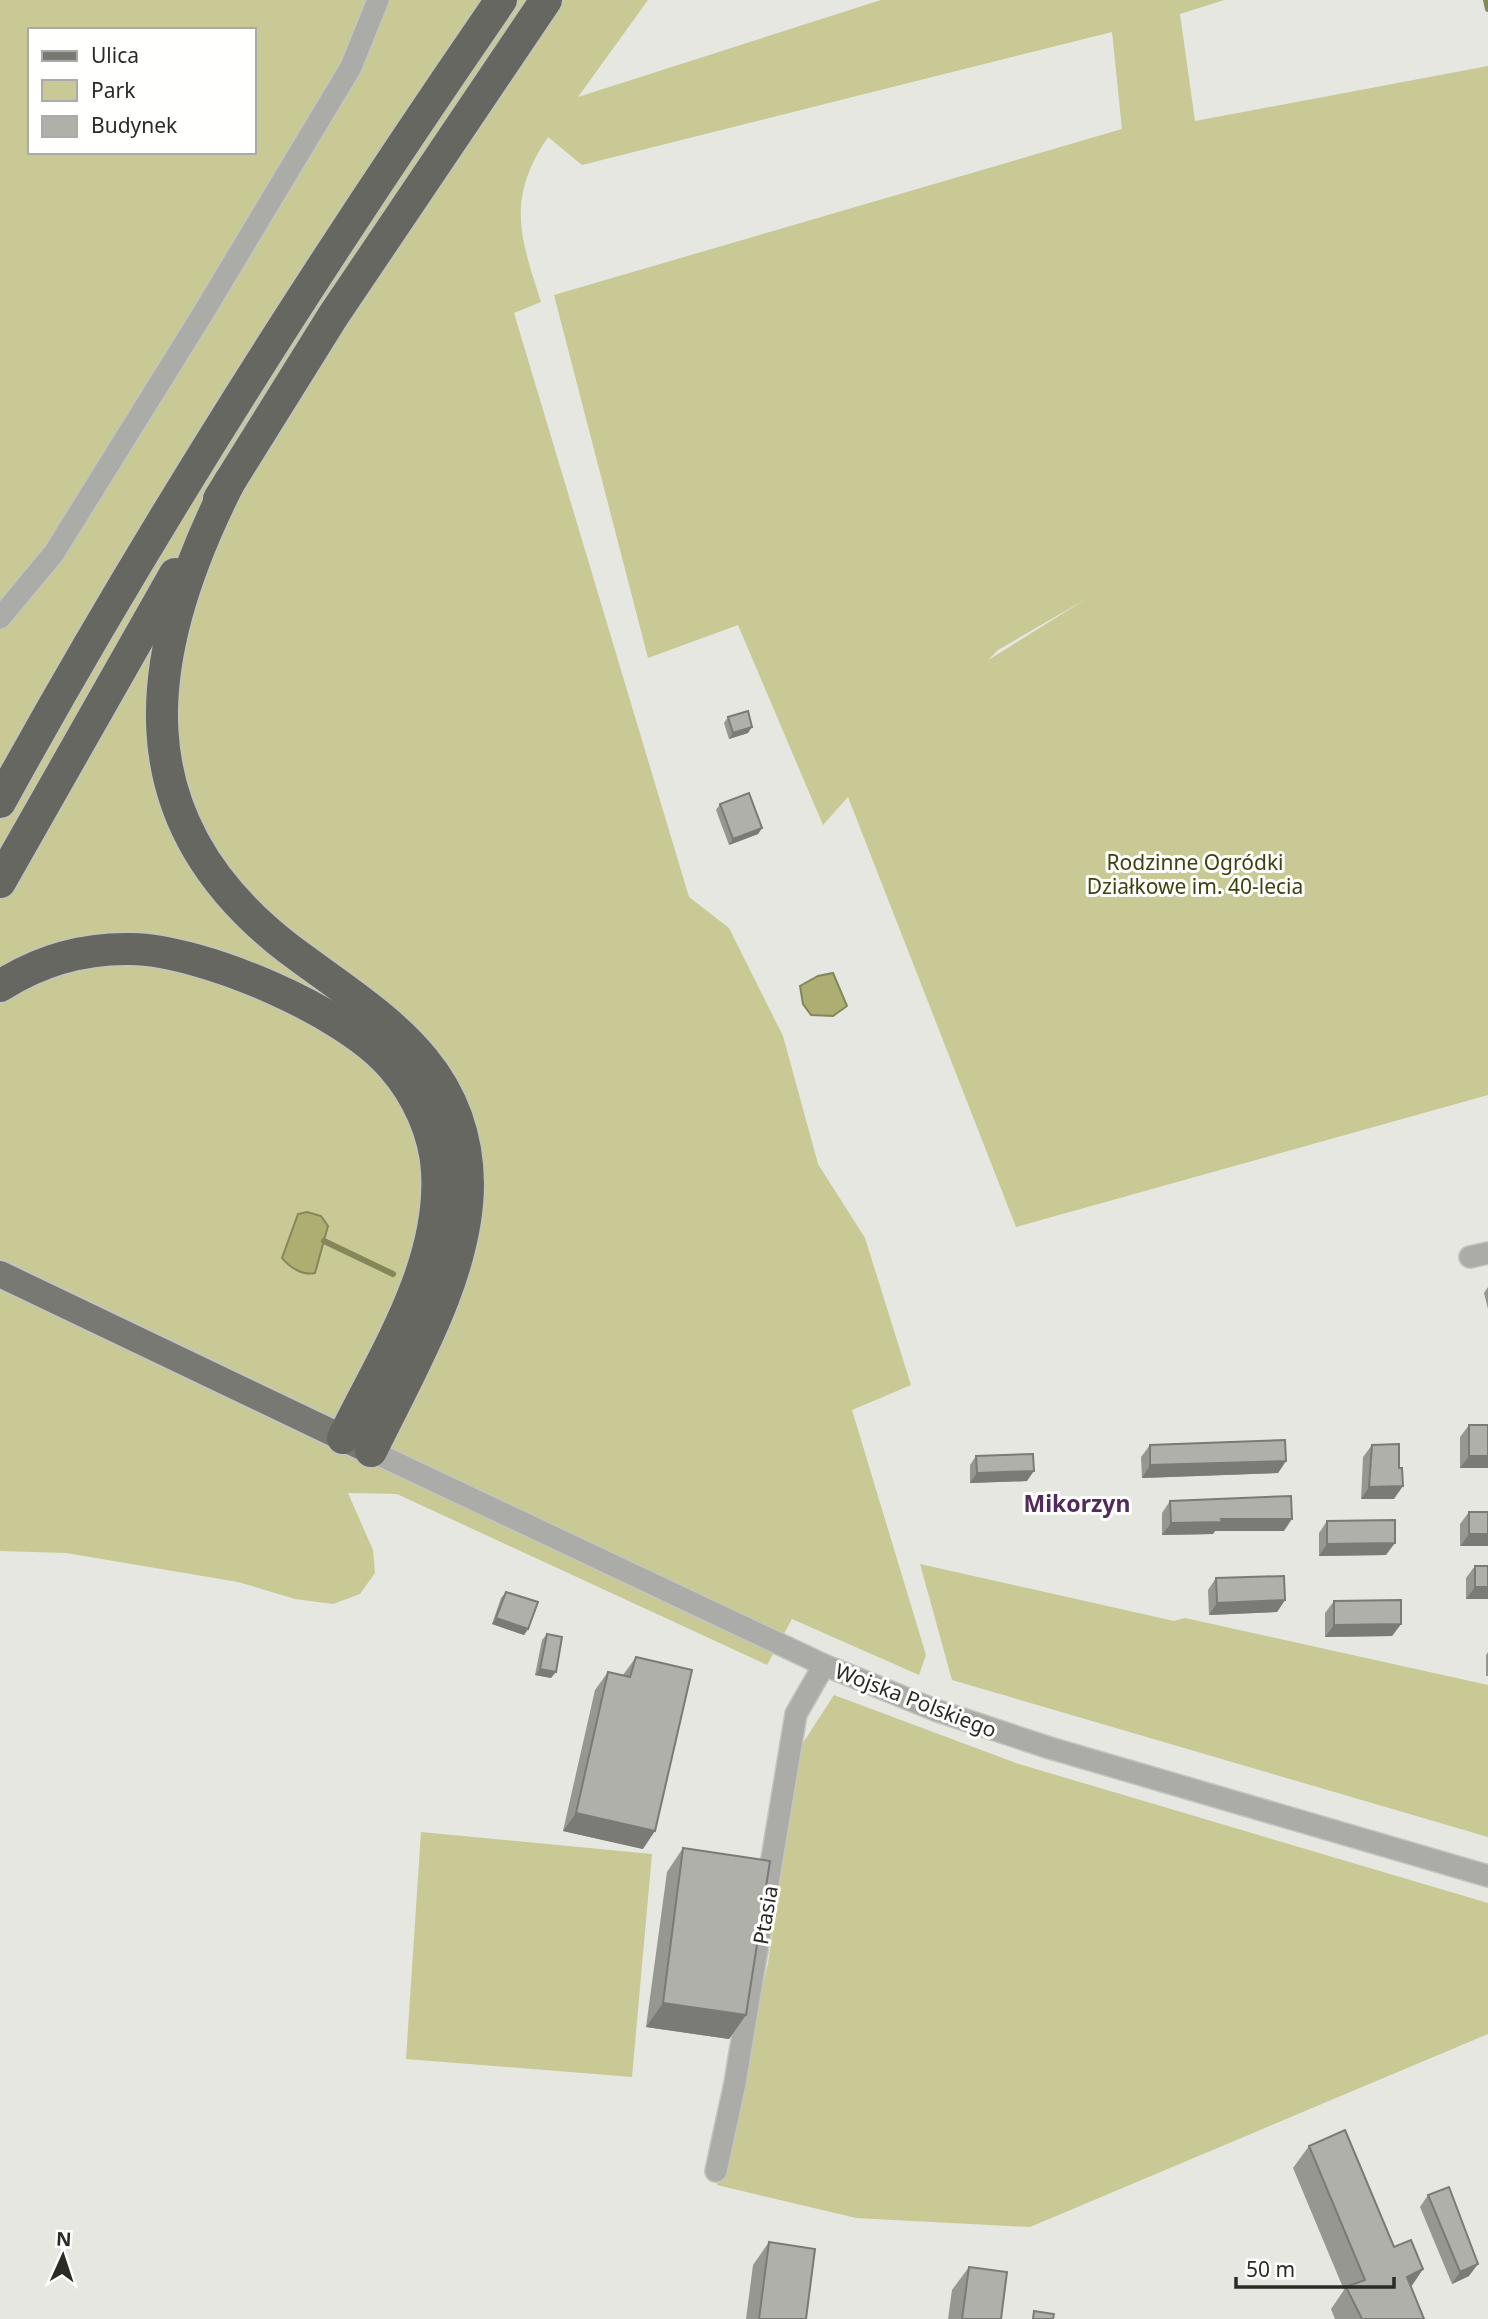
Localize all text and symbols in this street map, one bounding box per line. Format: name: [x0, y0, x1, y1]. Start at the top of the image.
legend: [28, 28, 256, 154]
text: Ulica: [91, 41, 139, 69]
text: Park: [91, 76, 136, 104]
text: Budynek: [91, 111, 178, 139]
park label: Rodzinne Ogródki Działkowe im. 40-lecia: [1087, 848, 1303, 900]
district label: Mikorzyn: [1024, 1487, 1130, 1519]
street label: Wojska Polskiego: [831, 1656, 1001, 1744]
street label: Ptasia: [746, 1883, 784, 1947]
north arrow: [28, 2221, 98, 2291]
text: N: [55, 2226, 72, 2252]
scale bar: [1236, 2246, 1394, 2290]
text: 50 m: [1246, 2255, 1295, 2283]

